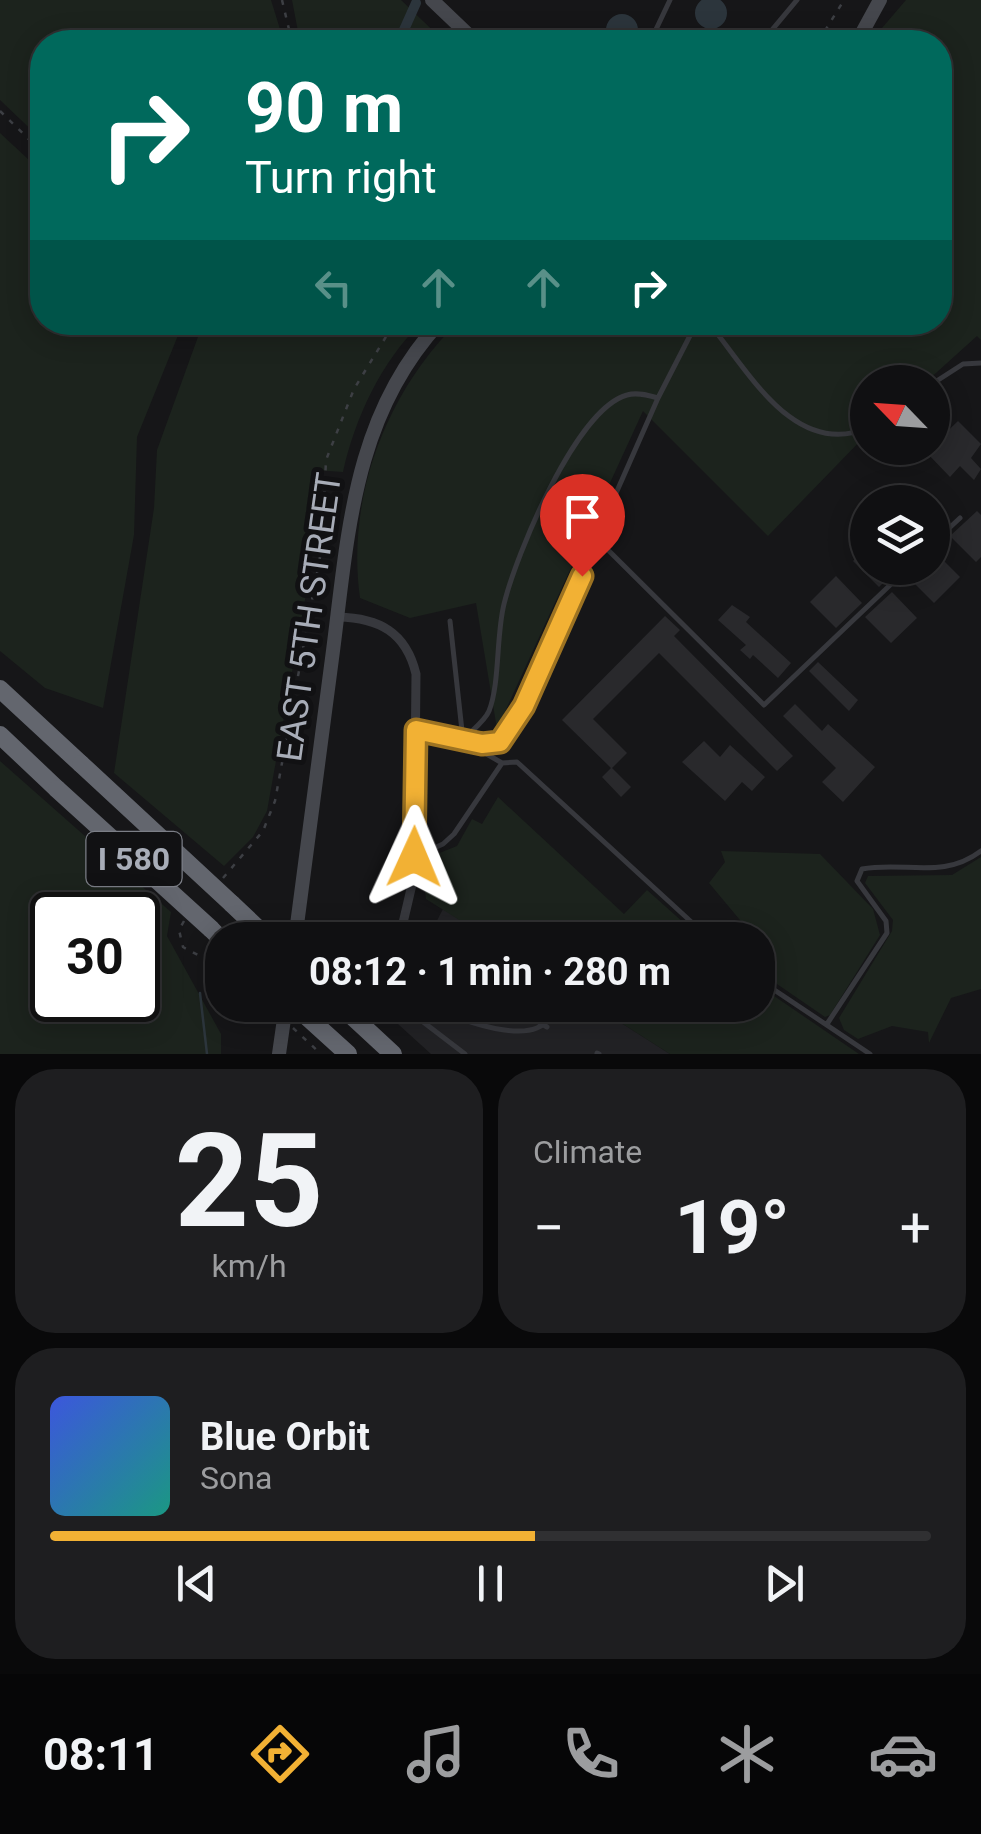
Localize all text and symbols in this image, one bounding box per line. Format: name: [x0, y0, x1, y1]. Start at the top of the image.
text: 90 m: [245, 67, 403, 149]
icon: right: [80, 70, 210, 200]
text: Turn right: [245, 151, 437, 204]
icon: left: [306, 260, 361, 315]
icon: ahead: [411, 260, 466, 315]
icon: ahead: [516, 260, 571, 315]
icon: right: [621, 260, 676, 315]
north arrow: [850, 365, 950, 465]
map controls: [850, 365, 950, 585]
street label: EAST 5TH STREET: [269, 470, 350, 764]
pin: [540, 474, 625, 577]
button: layers: [850, 485, 950, 585]
icon: arrive: [555, 489, 610, 544]
position arrow: [362, 805, 466, 909]
road number: I 580: [86, 832, 182, 886]
speed limit sign: 30: [30, 892, 160, 1022]
text: 08:12 · 1 min · 280 m: [309, 950, 671, 994]
text: 25: [174, 1105, 324, 1258]
text: Climate: [533, 1133, 642, 1171]
text: 19°: [674, 1183, 790, 1271]
text: −: [533, 1196, 564, 1260]
text: +: [900, 1196, 931, 1260]
text: km/h: [211, 1247, 287, 1285]
text: Blue Orbit: [200, 1415, 370, 1459]
text: Sona: [200, 1459, 272, 1497]
icon: previous: [169, 1556, 224, 1611]
icon: pause: [463, 1556, 518, 1611]
icon: next: [757, 1556, 812, 1611]
icon: directions: [245, 1719, 315, 1789]
icon: music: [401, 1719, 471, 1789]
icon: phone: [556, 1719, 626, 1789]
icon: climate: [712, 1719, 782, 1789]
icon: car: [868, 1719, 938, 1789]
text: 08:11: [43, 1728, 159, 1781]

